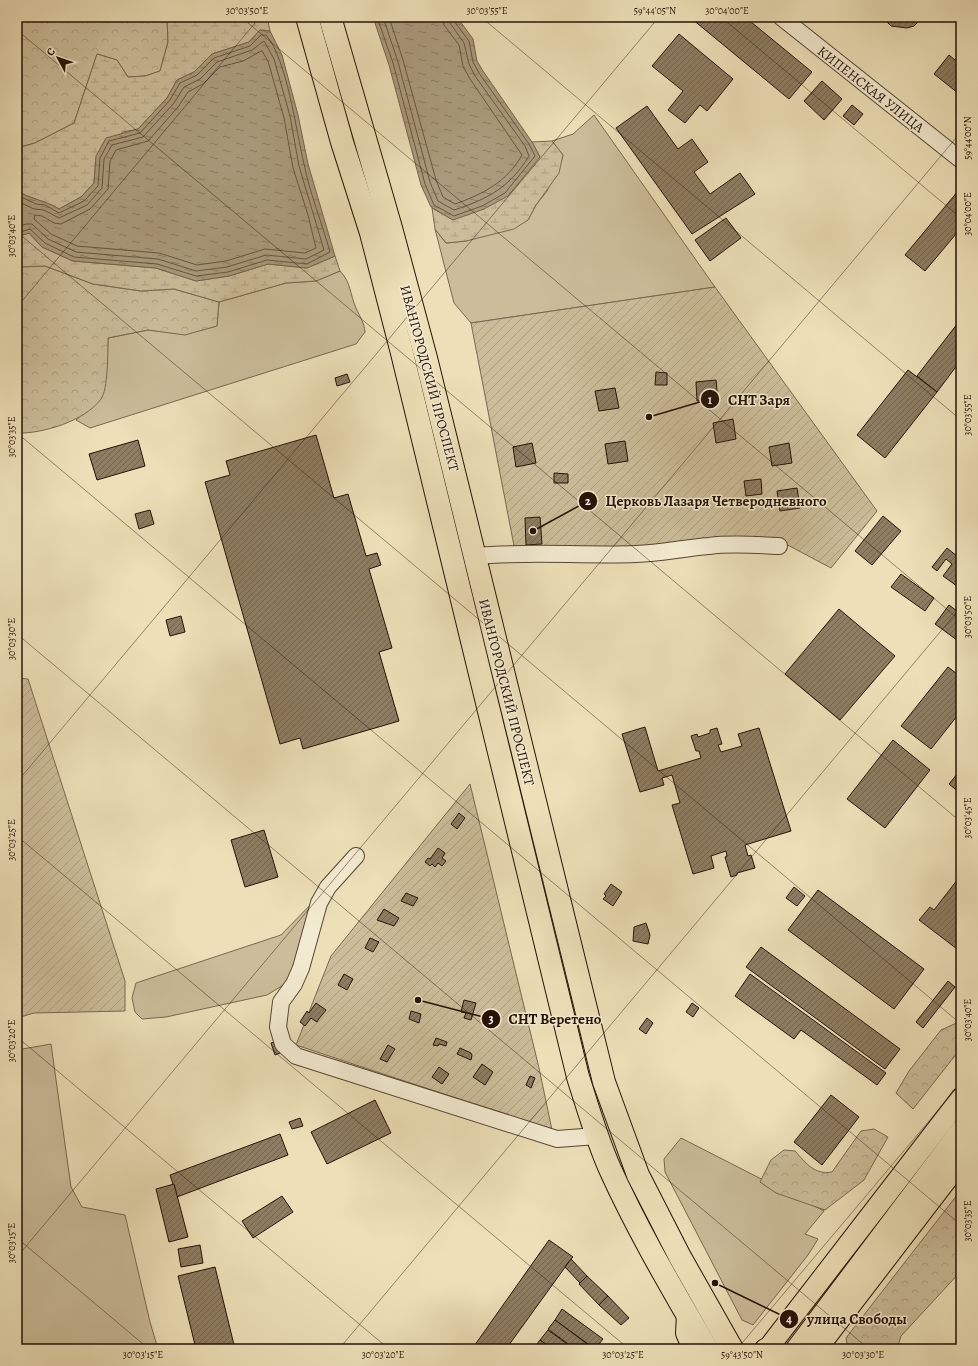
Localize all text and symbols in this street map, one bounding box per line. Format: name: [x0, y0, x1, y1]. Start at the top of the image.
text: 30°03'50"E: [226, 4, 268, 17]
text: 30°03'55"E: [466, 4, 508, 17]
text: 59°44'05"N: [634, 4, 676, 17]
text: 30°04'00"E: [705, 4, 749, 17]
north arrow: [38, 38, 78, 78]
street label: КИПЕНСКАЯ УЛИЦА: [813, 42, 929, 138]
text: С: [43, 44, 59, 59]
text: 59°44'00"N: [961, 116, 974, 160]
text: 30°04'00"E: [961, 192, 974, 236]
text: 30°03'40"E: [5, 215, 18, 257]
street label: ИВАНГОРОДСКИЙ ПРОСПЕКТ: [395, 283, 464, 474]
callout: СНТ Заря: [700, 386, 798, 413]
text: СНТ Заря: [728, 390, 790, 410]
text: 1: [708, 392, 713, 408]
text: 30°03'55"E: [961, 394, 974, 436]
text: 30°03'35"E: [5, 416, 18, 458]
callout: Церковь Лазаря Четверодневного: [578, 488, 835, 515]
text: Церковь Лазаря Четверодневного: [605, 491, 827, 511]
text: 2: [585, 493, 591, 509]
text: 30°03'50"E: [961, 596, 974, 638]
street label: ИВАНГОРОДСКИЙ ПРОСПЕКТ: [474, 597, 539, 788]
text: 30°03'30"E: [5, 618, 18, 660]
text: 30°03'45"E: [961, 797, 974, 839]
text: 30°03'25"E: [5, 819, 18, 861]
text: 30°03'40"E: [961, 999, 974, 1041]
callout: СНТ Веретено: [481, 1005, 610, 1032]
text: СНТ Веретено: [509, 1009, 602, 1029]
text: 3: [488, 1011, 494, 1027]
text: 30°03'20"E: [5, 1020, 18, 1062]
text: 30°03'35"E: [961, 1200, 974, 1242]
text: 30°03'15"E: [5, 1223, 18, 1263]
callout: улица Свободы: [779, 1305, 915, 1332]
text: улица Свободы: [806, 1309, 907, 1329]
text: 4: [786, 1311, 792, 1327]
text: 30°03'15"E: [123, 1348, 163, 1361]
text: 30°03'20"E: [362, 1348, 404, 1361]
text: 30°03'25"E: [602, 1348, 644, 1361]
text: 59°43'50"N: [721, 1348, 763, 1361]
text: 30°03'30"E: [842, 1348, 884, 1361]

